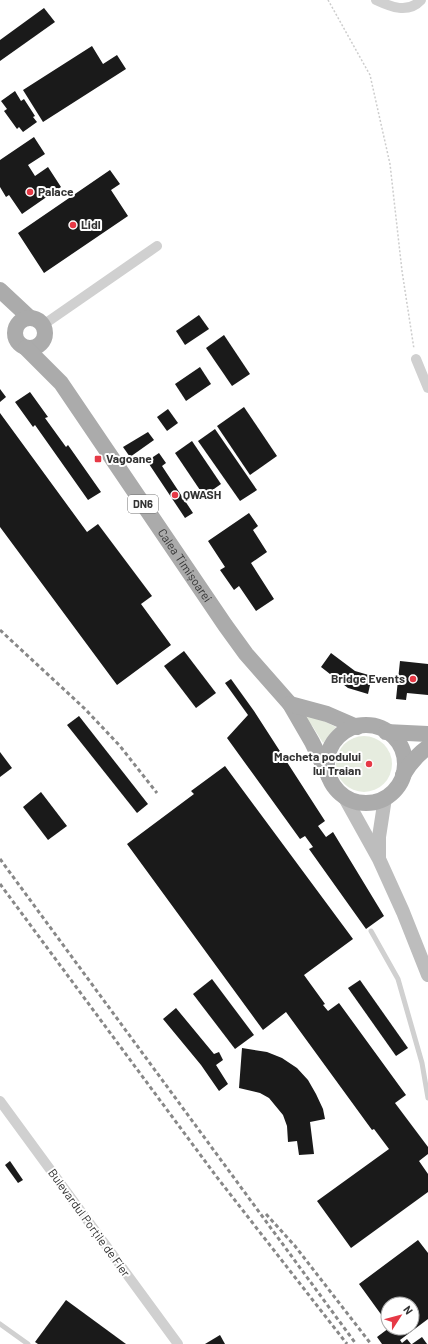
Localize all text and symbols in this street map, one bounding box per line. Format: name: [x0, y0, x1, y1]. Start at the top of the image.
place label: Palace: [38, 184, 74, 198]
marker: Palace: [25, 187, 35, 197]
place label: Lidl: [81, 217, 101, 231]
marker: Lidl: [68, 220, 78, 230]
place label: Vagoane: [106, 451, 152, 465]
marker: Vagoane: [93, 454, 103, 464]
place label: QWASH: [183, 487, 221, 501]
marker: QWASH: [170, 490, 180, 500]
road number: DN6: [128, 495, 158, 513]
street label: Calea Timișoarei: [156, 525, 215, 605]
place label: Bridge Events: [331, 671, 405, 685]
marker: Bridge Events: [408, 674, 418, 684]
place label: Macheta podului lui Traian: [274, 749, 361, 777]
marker: Macheta podului lui Traian: [364, 759, 374, 769]
street label: Bulevardul Porțile de Fier: [46, 1166, 134, 1280]
north arrow: [380, 1296, 420, 1336]
text: N: [401, 1303, 416, 1317]

